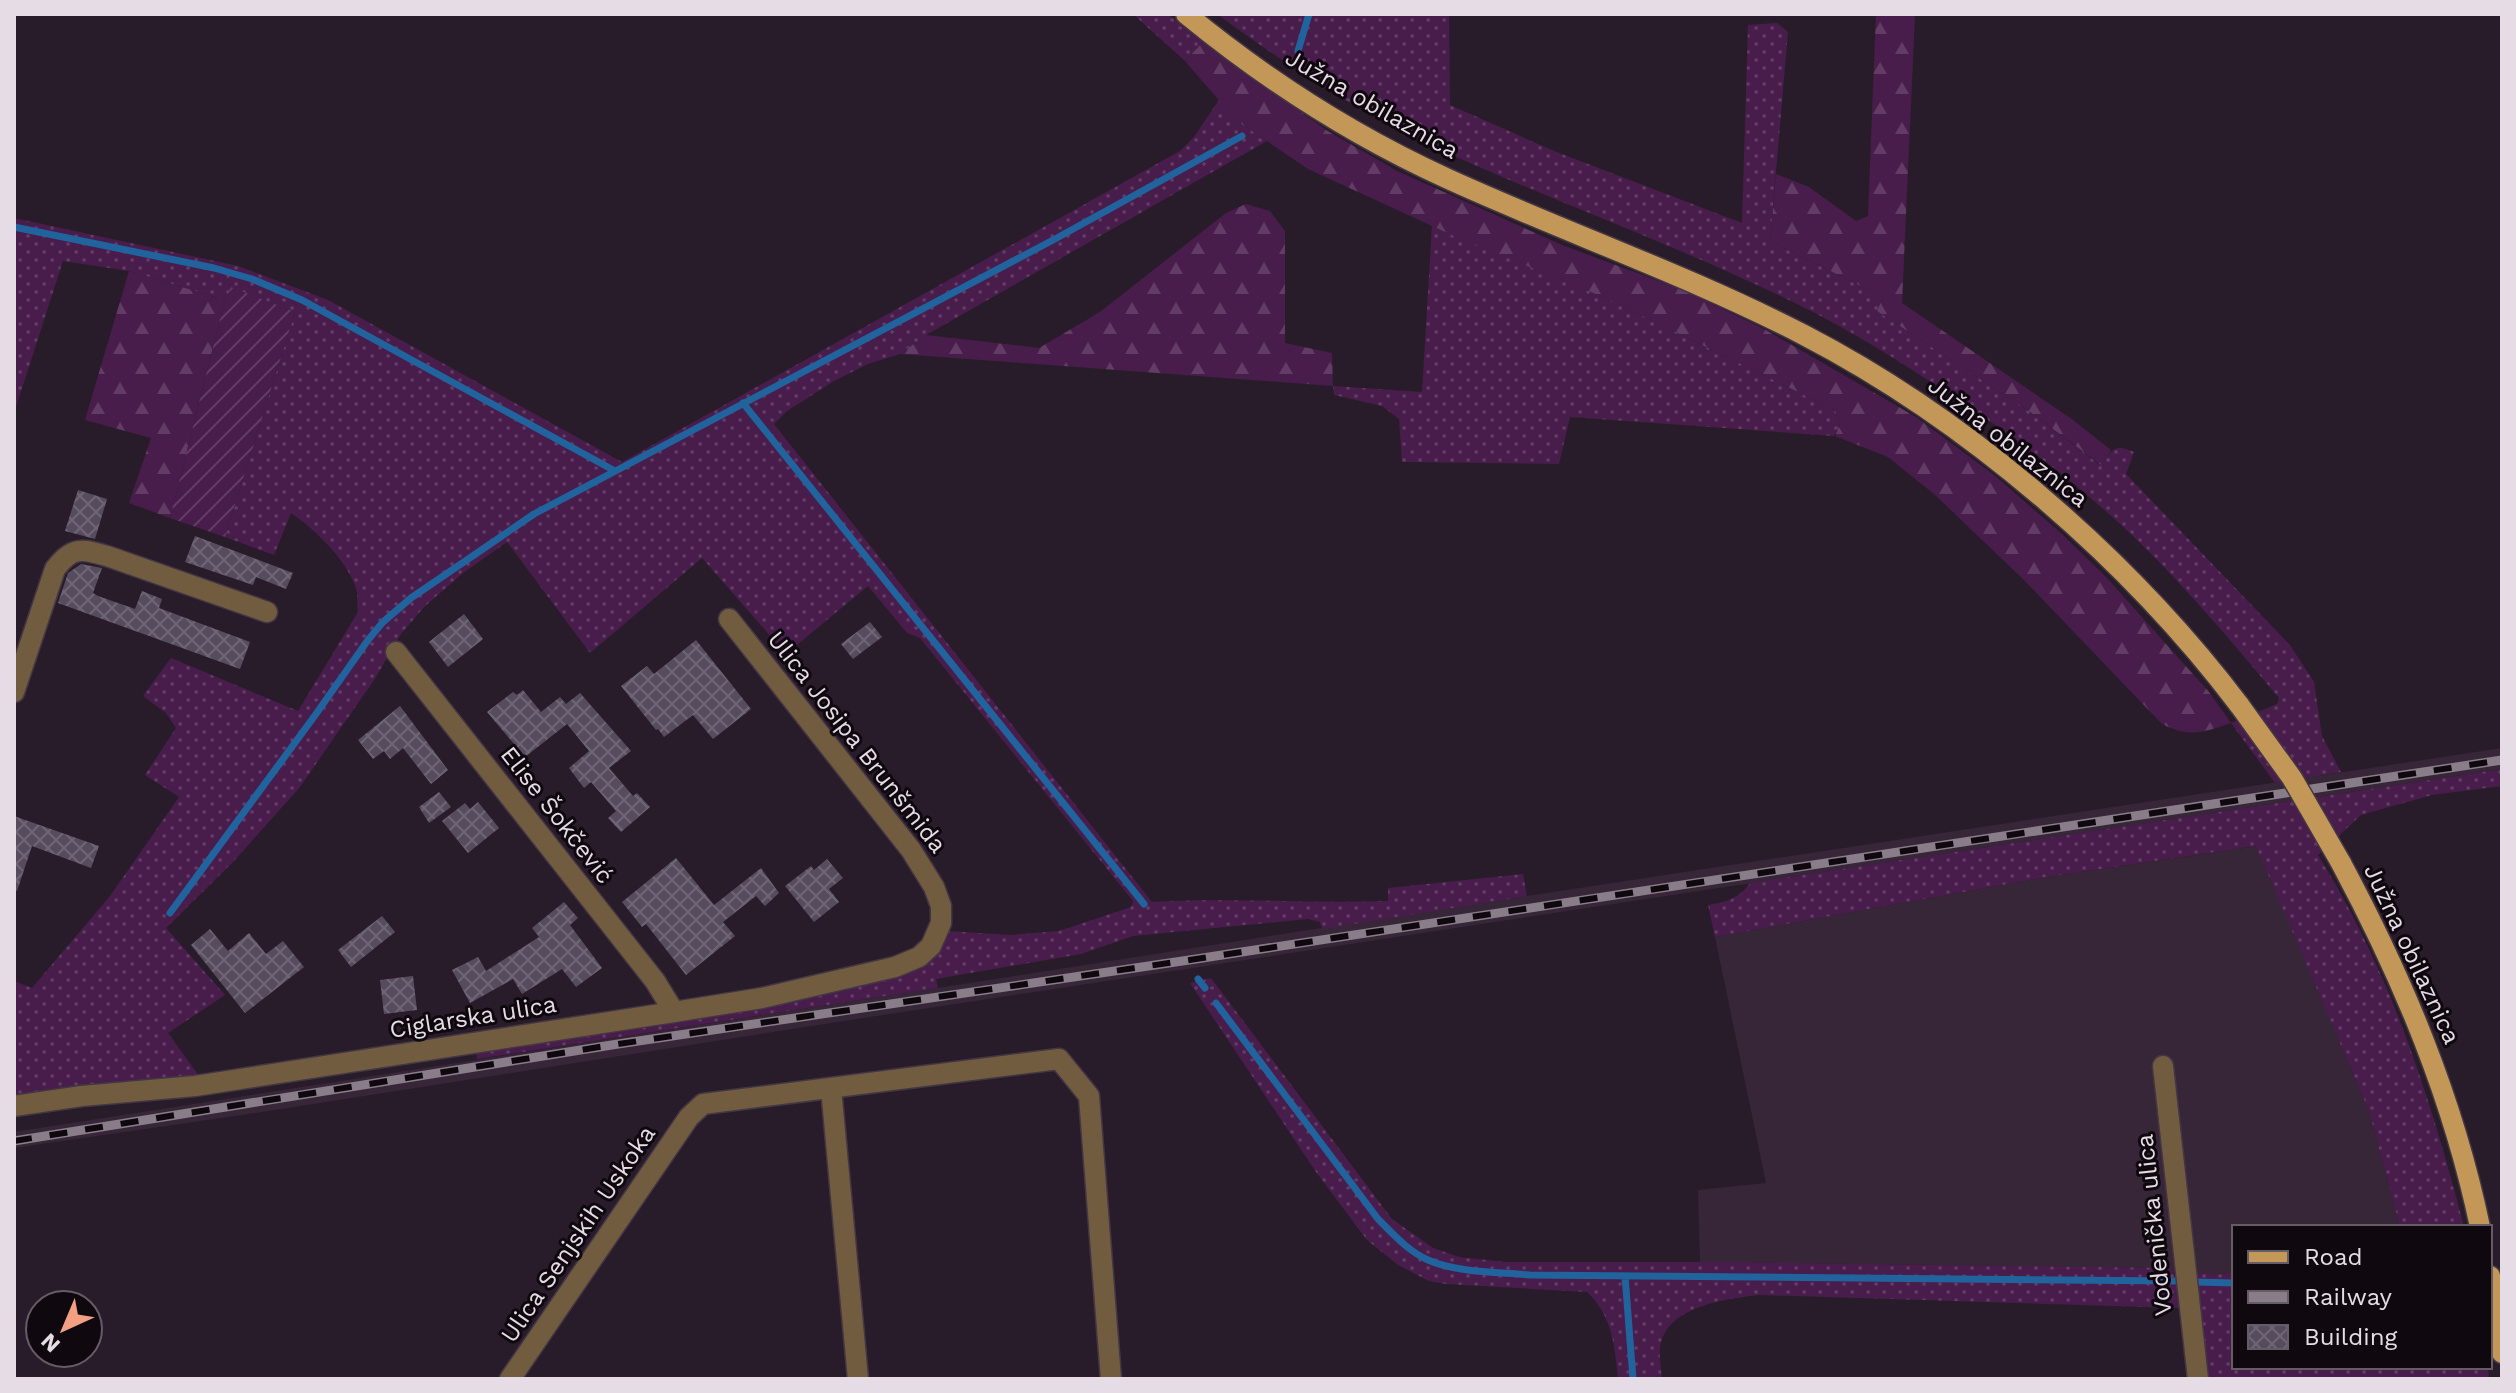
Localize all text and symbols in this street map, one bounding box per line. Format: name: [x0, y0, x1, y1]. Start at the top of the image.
street label: Južna obilaznica: [1281, 43, 1463, 165]
street label: Južna obilaznica: [1923, 371, 2093, 513]
street label: Ulica Josipa Brunšmida: [762, 626, 952, 858]
street label: Elise Šokčević: [495, 741, 619, 889]
street label: Južna obilaznica: [2358, 860, 2466, 1048]
street label: Ciglarska ulica: [388, 990, 558, 1044]
street label: Ulica Senjskih Uskoka: [495, 1120, 661, 1348]
street label: Vodenička ulica: [2131, 1133, 2177, 1317]
legend: [2232, 1225, 2492, 1369]
text: Road: [2304, 1243, 2363, 1271]
text: Railway: [2304, 1283, 2393, 1311]
north arrow: [24, 1289, 104, 1369]
text: Building: [2304, 1323, 2397, 1351]
text: N: [36, 1328, 65, 1358]

